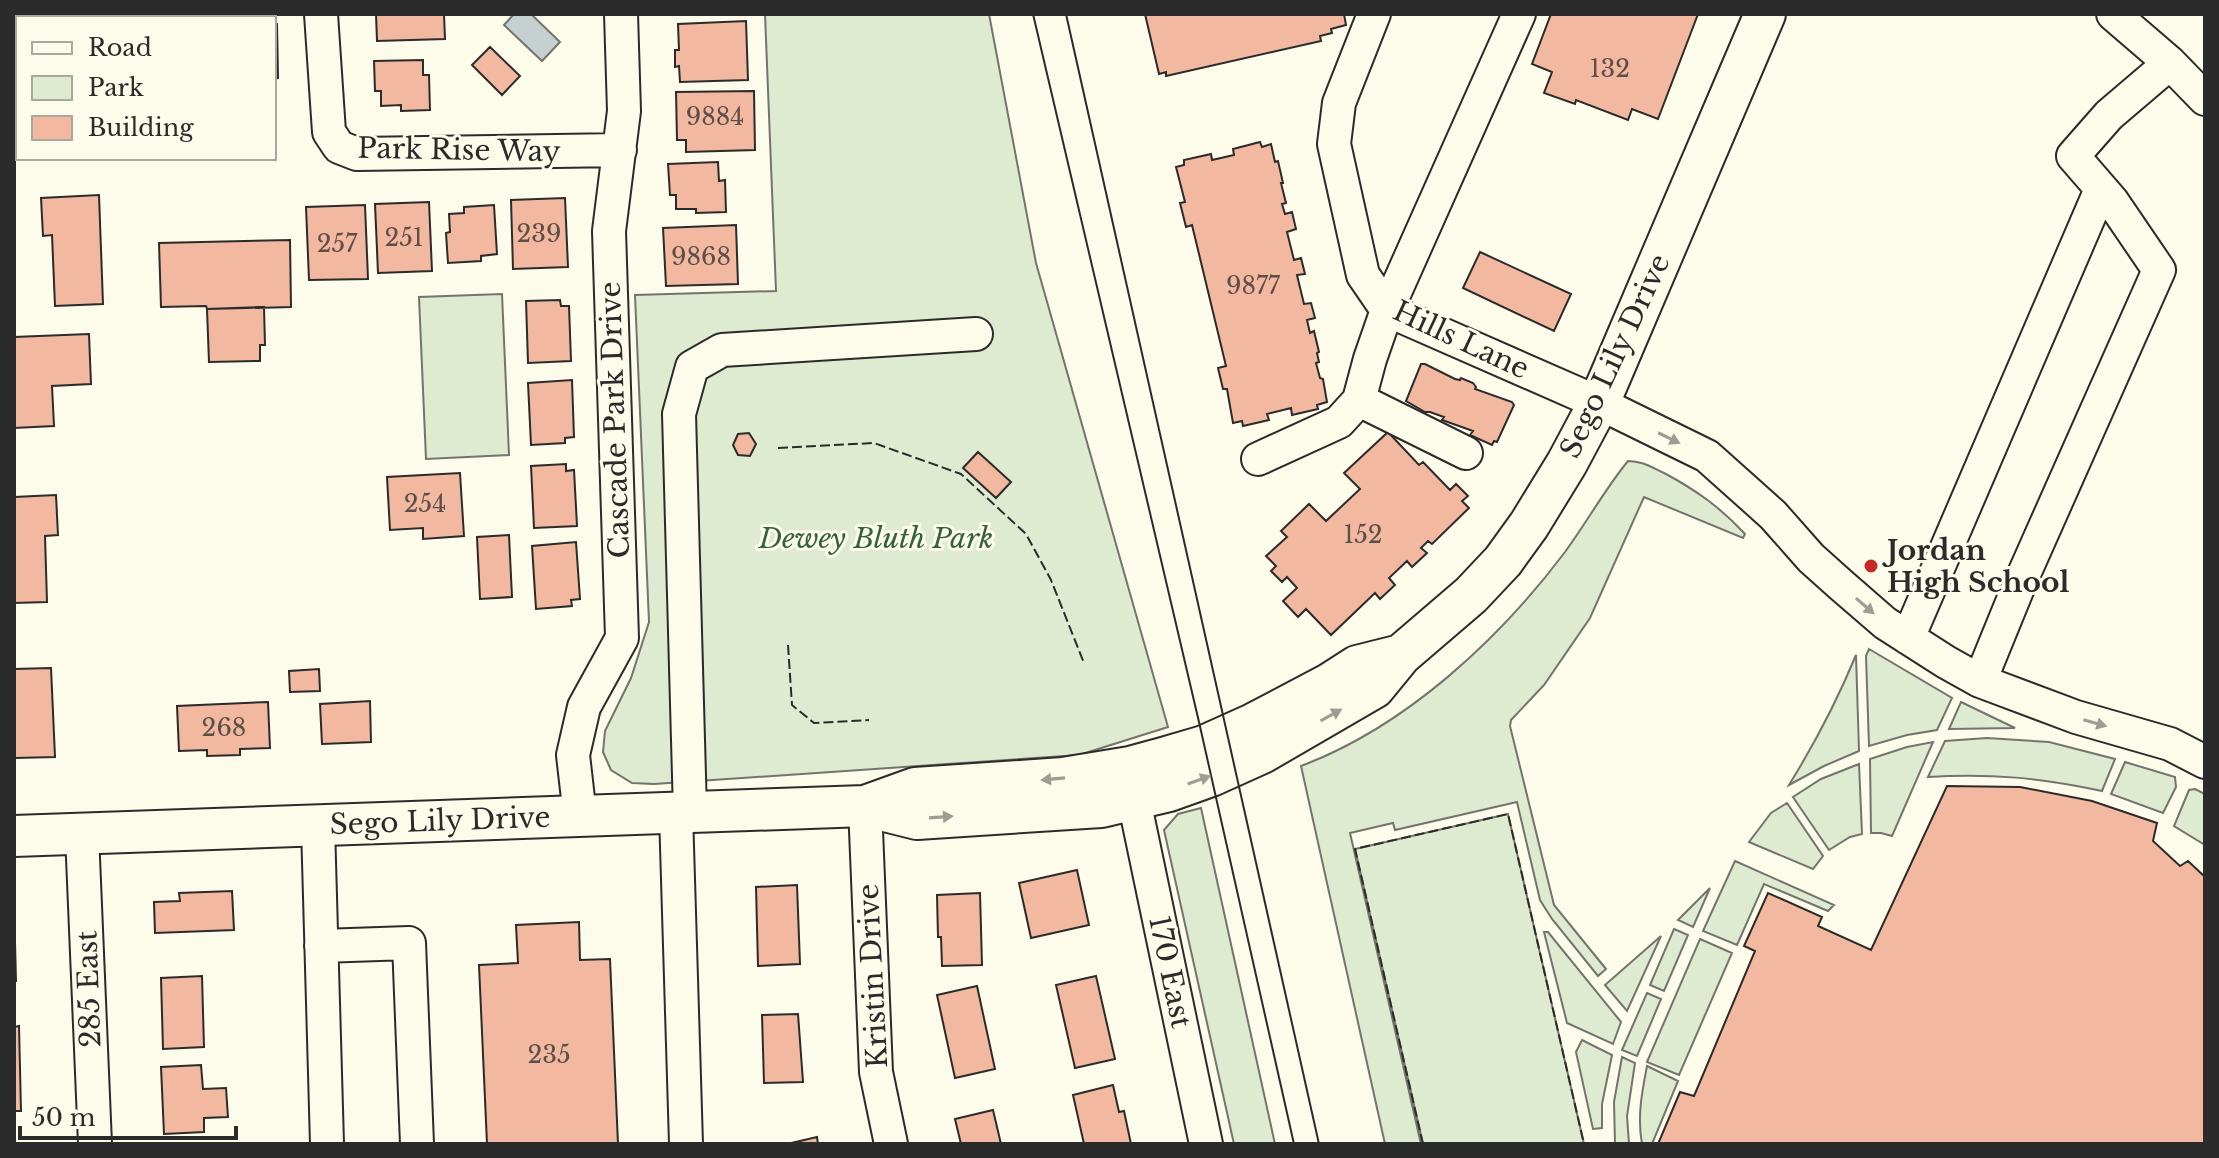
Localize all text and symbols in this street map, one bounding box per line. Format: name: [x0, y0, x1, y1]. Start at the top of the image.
legend: [16, 16, 276, 160]
text: Road: [88, 33, 152, 62]
house number: 132: [1590, 54, 1630, 83]
text: Park: [88, 73, 144, 102]
house number: 9884: [686, 102, 744, 131]
text: Building: [88, 113, 194, 142]
street label: Park Rise Way: [357, 131, 561, 169]
house number: 239: [517, 219, 562, 248]
house number: 251: [384, 223, 424, 252]
house number: 257: [317, 229, 358, 258]
house number: 9868: [671, 242, 731, 271]
street label: Sego Lily Drive: [1552, 248, 1678, 464]
house number: 9877: [1226, 271, 1281, 300]
street label: Cascade Park Drive: [593, 281, 637, 559]
street label: Hills Lane: [1388, 293, 1534, 387]
one-way arrow: [1657, 431, 1680, 444]
house number: 254: [404, 489, 446, 518]
house number: 152: [1343, 520, 1383, 549]
park label: Dewey Bluth Park: [758, 521, 993, 556]
place label: Jordan High School: [1882, 533, 2069, 600]
marker: Jordan High School: [1862, 557, 1880, 575]
one-way arrow: [1855, 596, 1874, 614]
one-way arrow: [1319, 708, 1342, 722]
house number: 268: [202, 713, 246, 742]
one-way arrow: [2082, 717, 2107, 729]
one-way arrow: [1040, 773, 1065, 786]
one-way arrow: [1187, 773, 1211, 786]
street label: Sego Lily Drive: [329, 800, 551, 842]
one-way arrow: [929, 810, 954, 823]
street label: Kristin Drive: [851, 883, 895, 1069]
street label: 170 East: [1141, 913, 1199, 1032]
street label: 285 East: [69, 929, 109, 1048]
house number: 235: [527, 1040, 571, 1069]
scale bar: [20, 1090, 236, 1140]
text: 50 m: [32, 1103, 96, 1132]

